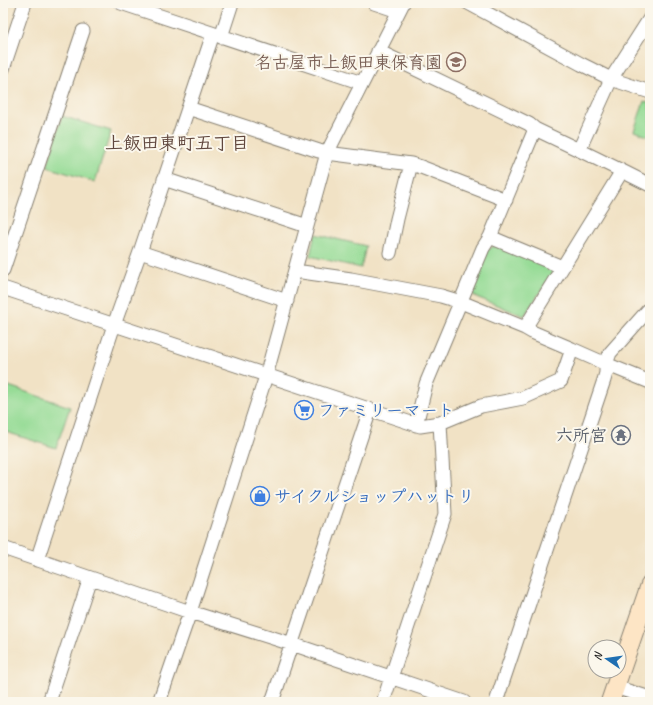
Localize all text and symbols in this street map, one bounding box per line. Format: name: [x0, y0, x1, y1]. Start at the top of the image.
school or university icon: 名古屋市上飯田東保育園: [445, 51, 467, 73]
place label: 名古屋市上飯田東保育園: [255, 52, 442, 73]
district label: 上飯田東町五丁目: [105, 132, 249, 154]
supermarket icon: ファミリーマート: [293, 399, 315, 421]
place label: ファミリーマート: [318, 400, 455, 421]
temple icon: 六所宮: [610, 424, 632, 446]
place label: 六所宮: [556, 425, 607, 446]
shop icon: サイクルショップハットリ: [249, 485, 271, 507]
place label: サイクルショップハットリ: [274, 486, 475, 507]
north arrow: [587, 639, 627, 679]
text: N: [590, 650, 605, 662]

